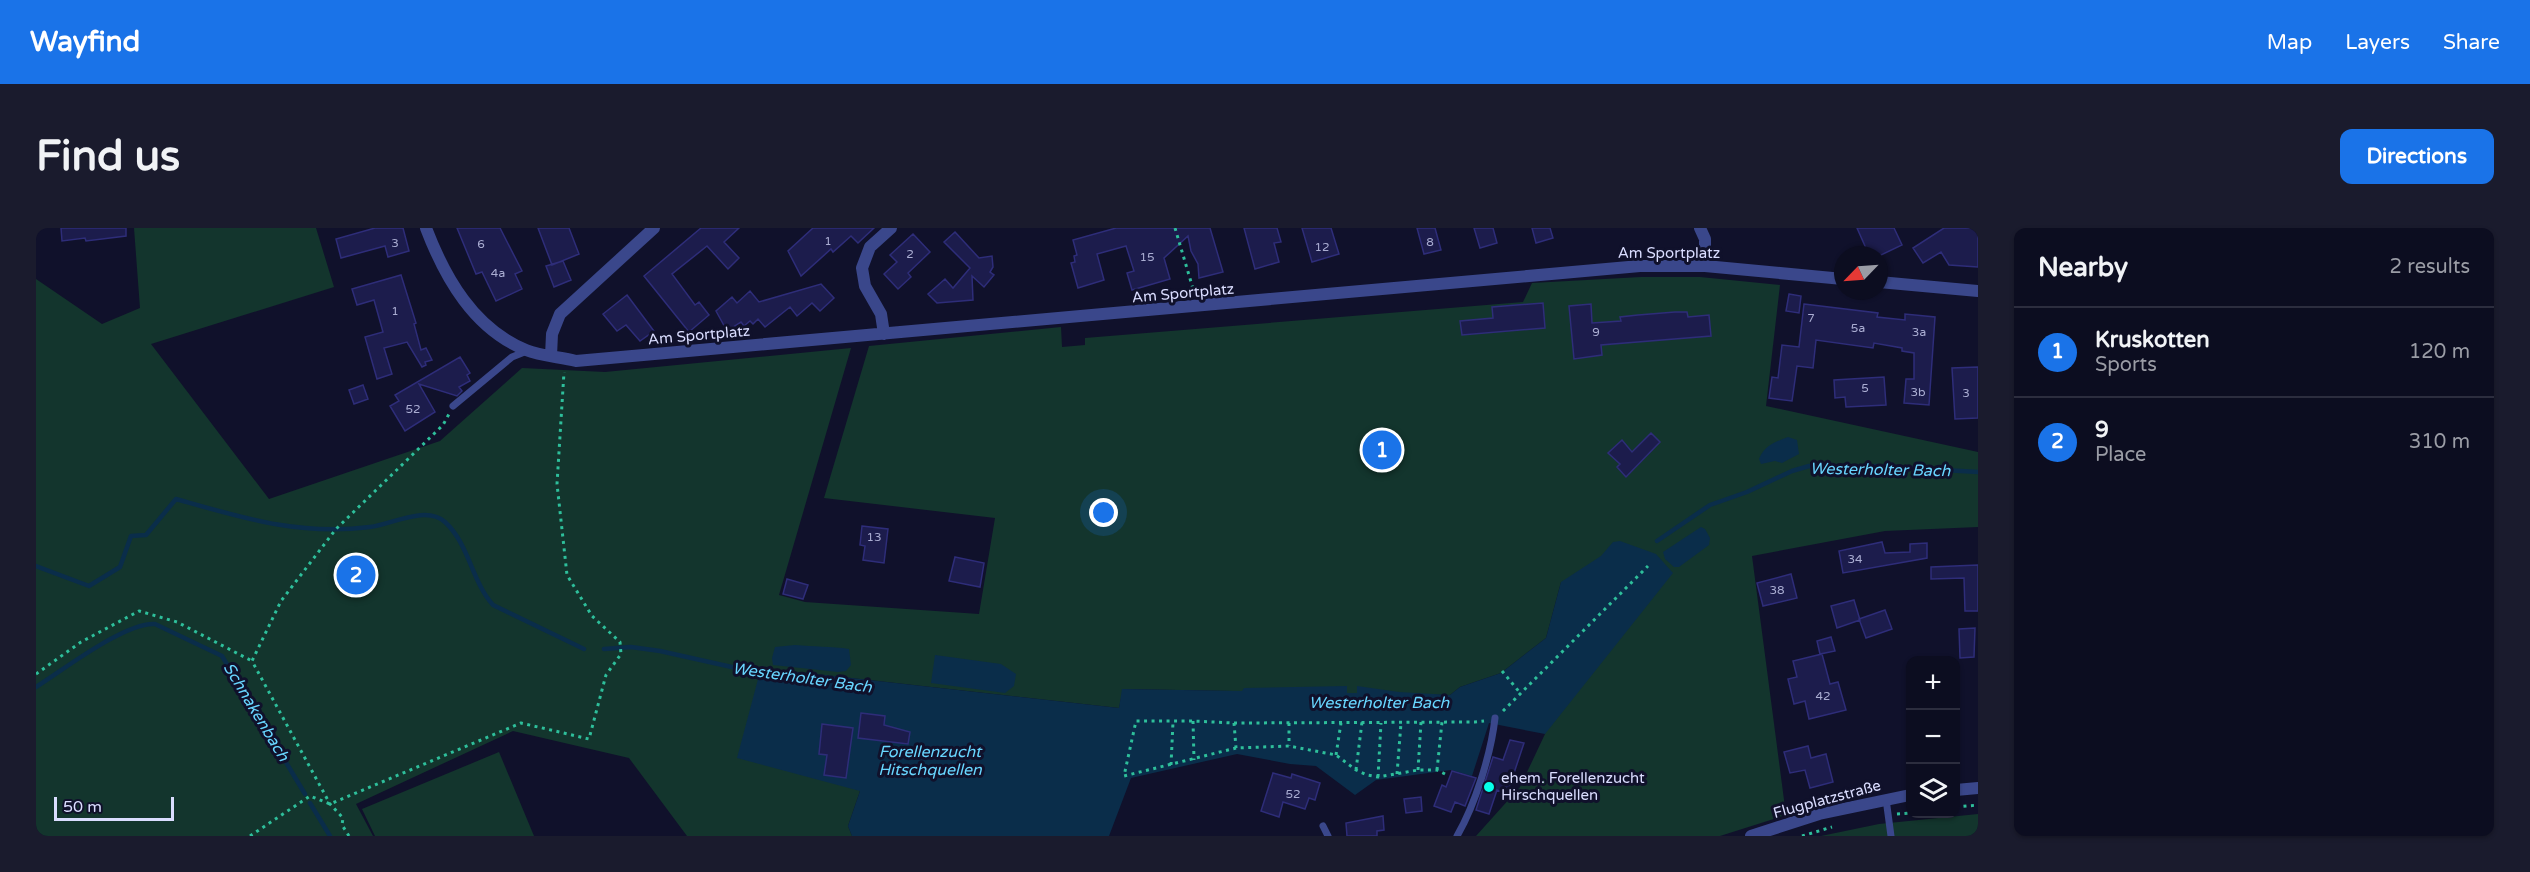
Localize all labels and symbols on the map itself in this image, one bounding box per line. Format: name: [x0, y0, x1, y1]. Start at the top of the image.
house number: 1: [824, 234, 832, 248]
house number: 8: [1426, 235, 1434, 249]
house number: 3: [391, 236, 399, 250]
house number: 6: [477, 237, 485, 251]
house number: 12: [1314, 240, 1330, 254]
street label: Am Sportplatz: [1618, 244, 1720, 262]
north arrow: [1834, 246, 1888, 300]
house number: 2: [906, 247, 914, 261]
house number: 15: [1139, 250, 1155, 264]
house number: 4a: [491, 266, 505, 280]
street label: Am Sportplatz: [1131, 280, 1235, 306]
house number: 1: [391, 304, 399, 318]
house number: 7: [1807, 311, 1815, 325]
house number: 5a: [1851, 321, 1865, 335]
street label: Am Sportplatz: [647, 322, 751, 348]
house number: 9: [1592, 325, 1600, 339]
house number: 3a: [1912, 325, 1926, 339]
house number: 5: [1861, 381, 1869, 395]
house number: 3b: [1910, 385, 1926, 399]
house number: 3: [1962, 386, 1970, 400]
house number: 52: [405, 402, 421, 416]
pin: 1: [1362, 428, 1402, 472]
water label: Westerholter Bach: [1810, 459, 1952, 481]
your location: [1089, 498, 1118, 527]
house number: 13: [866, 530, 882, 544]
pin: 2: [336, 552, 376, 598]
house number: 34: [1847, 552, 1863, 566]
house number: 38: [1769, 583, 1785, 597]
water label: Westerholter Bach: [731, 658, 874, 698]
water label: Schnakenbach: [219, 659, 294, 766]
house number: 42: [1815, 689, 1831, 703]
water label: Westerholter Bach: [1309, 693, 1450, 713]
water label: Forellenzucht Hitschquellen: [878, 742, 983, 780]
place label: ehem. Forellenzucht Hirschquellen: [1501, 769, 1645, 804]
street label: Flugplatzstraße: [1771, 776, 1883, 822]
marker: ehem. Forellenzucht Hirschquellen: [1482, 780, 1496, 794]
house number: 52: [1285, 787, 1301, 801]
scale bar: [54, 794, 174, 822]

